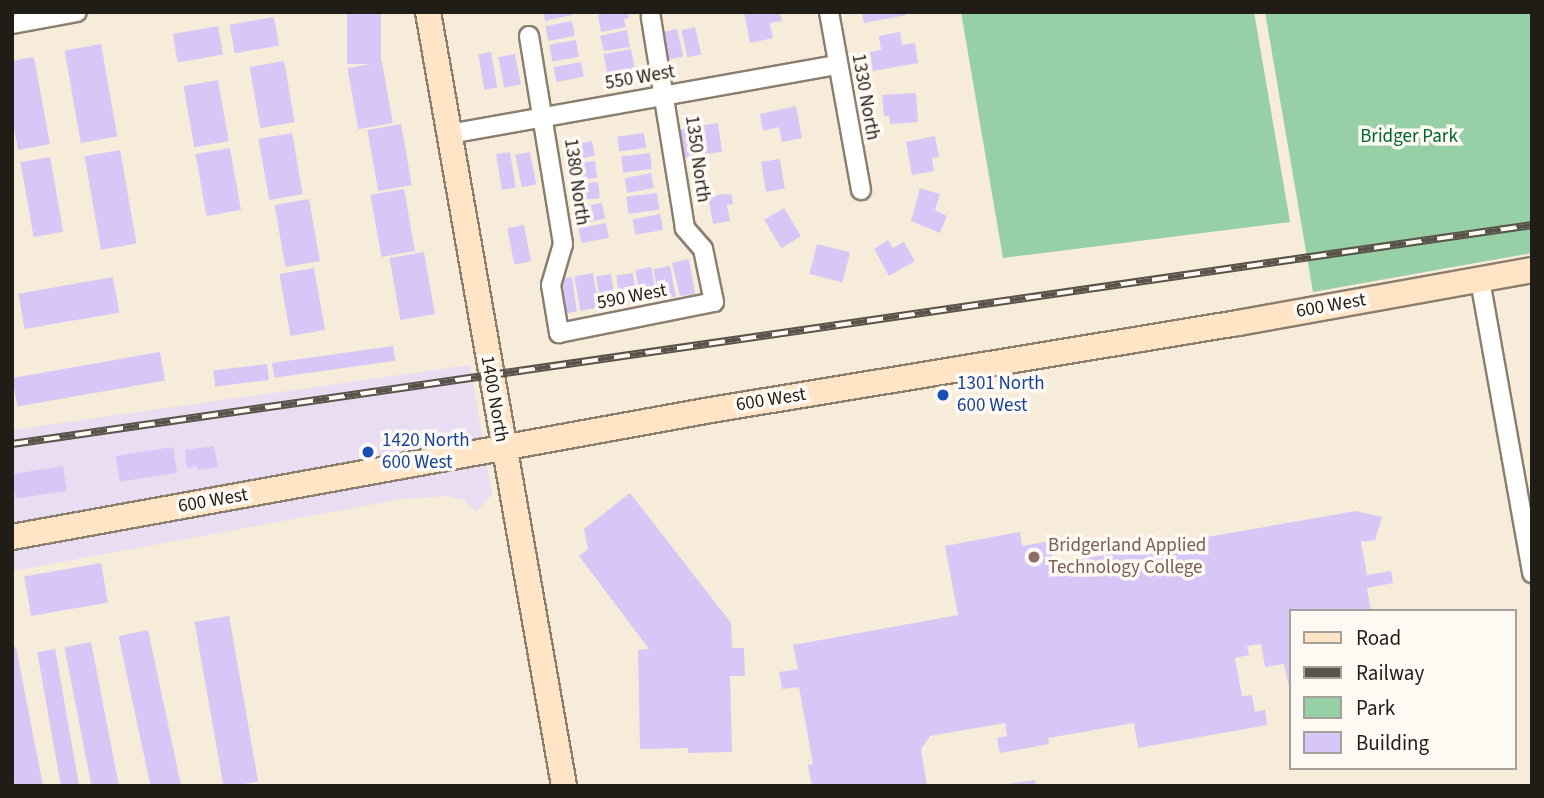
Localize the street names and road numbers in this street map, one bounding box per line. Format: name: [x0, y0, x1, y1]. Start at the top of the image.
street label: 1330 North: [846, 52, 884, 142]
street label: 550 West: [603, 61, 677, 95]
street label: 1350 North: [680, 114, 714, 204]
street label: 1380 North: [559, 137, 593, 227]
street label: 590 West: [595, 279, 669, 315]
street label: 600 West: [1294, 289, 1368, 323]
street label: 1400 North: [475, 354, 513, 444]
street label: 600 West: [734, 383, 808, 417]
street label: 600 West: [176, 484, 250, 518]

